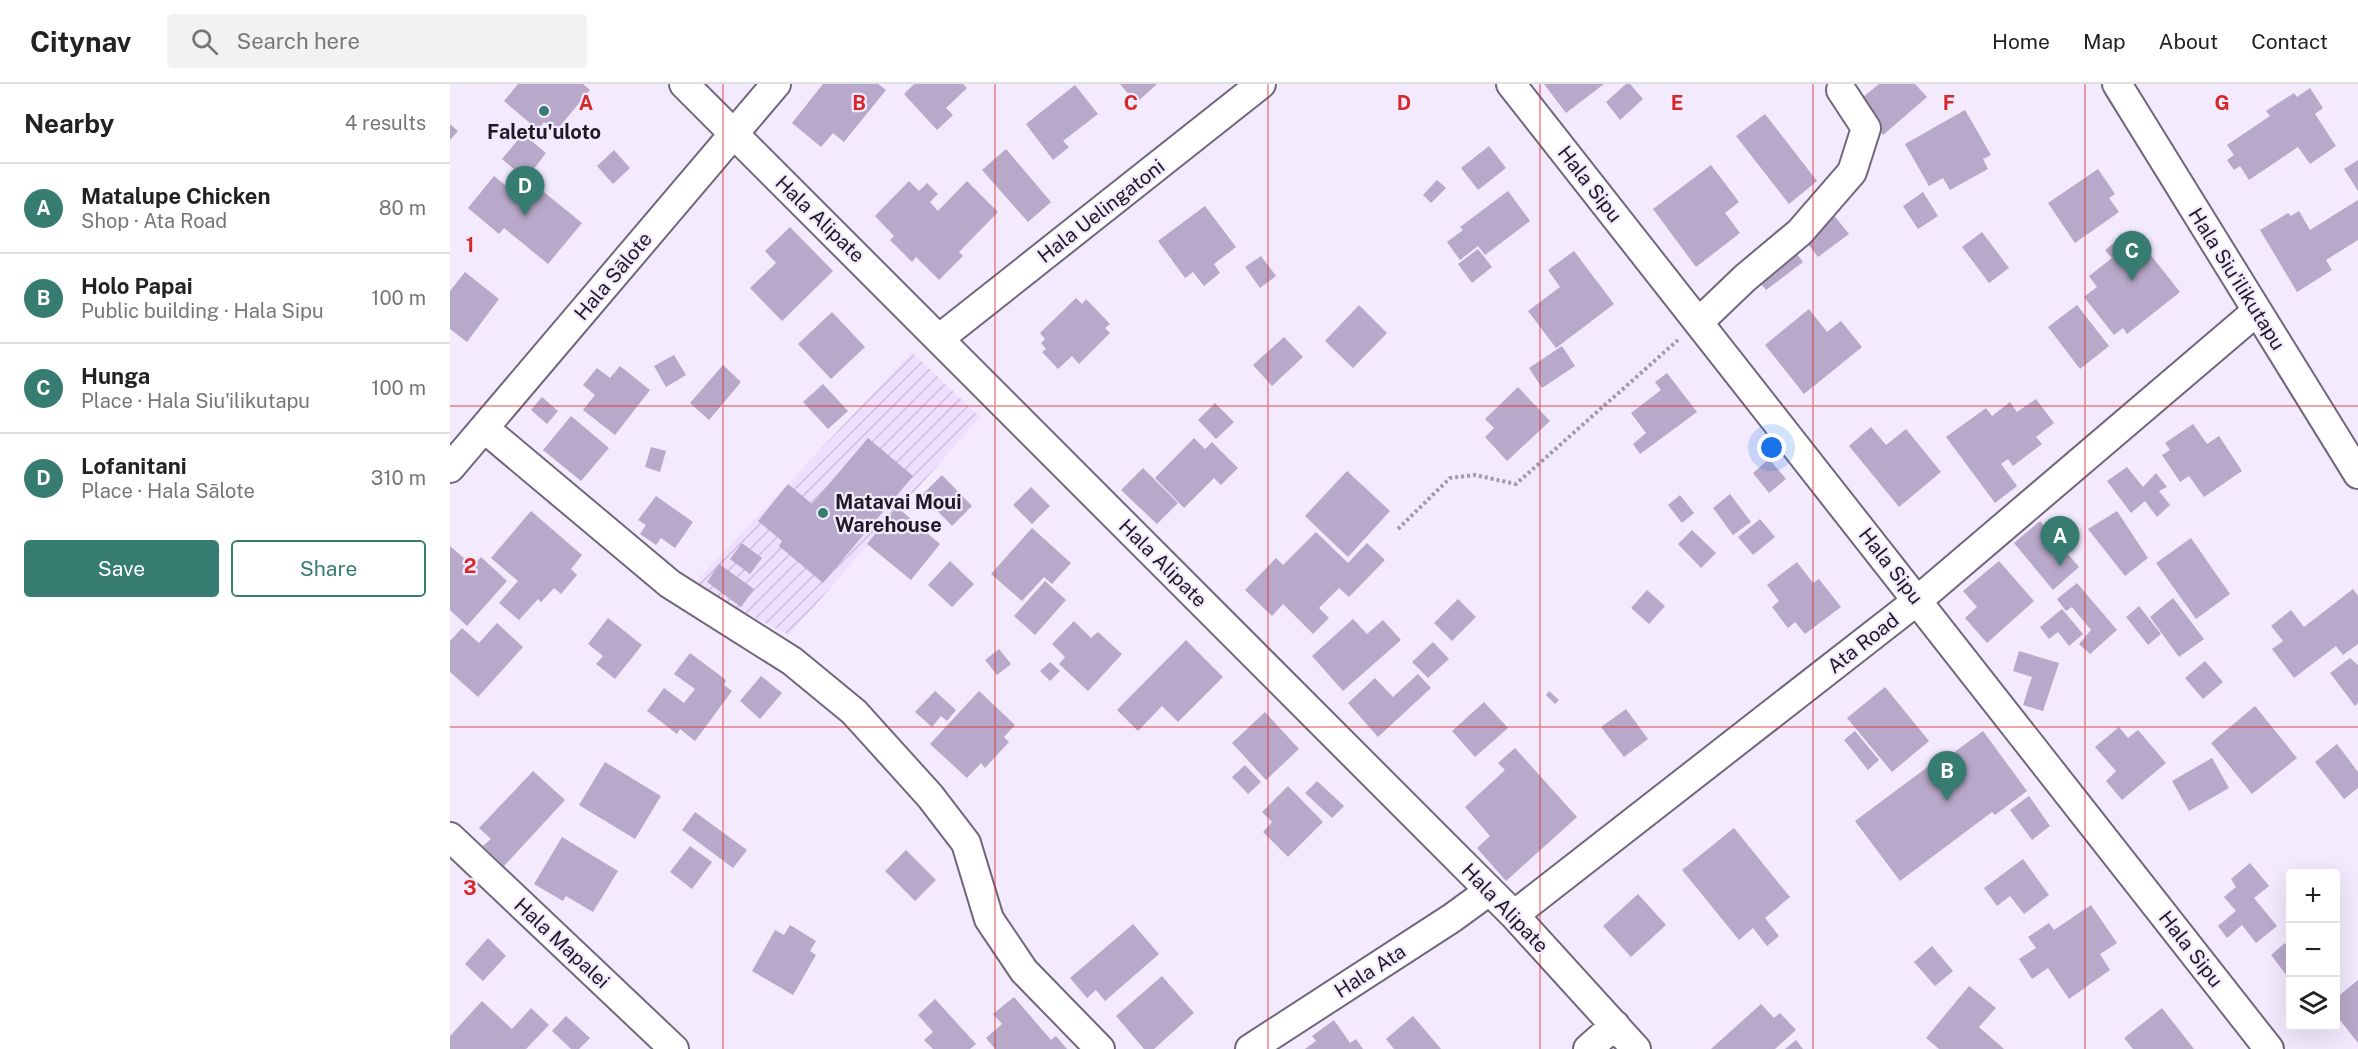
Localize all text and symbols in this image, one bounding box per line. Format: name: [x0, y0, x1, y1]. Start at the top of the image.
search box: [167, 14, 587, 68]
text: Citynav: [30, 25, 131, 58]
icon: search: [188, 25, 221, 58]
text: Search here: [236, 28, 360, 54]
text: Home: [1992, 29, 2050, 54]
text: Map: [2083, 29, 2126, 54]
text: About: [2159, 29, 2218, 54]
text: Contact: [2251, 29, 2328, 54]
text: A: [579, 91, 593, 115]
text: B: [852, 91, 866, 115]
text: C: [1124, 91, 1138, 115]
text: D: [1397, 91, 1411, 115]
text: E: [1671, 91, 1683, 115]
text: F: [1943, 91, 1955, 115]
text: G: [2214, 91, 2230, 115]
marker: Faletu'uloto: [537, 104, 551, 118]
text: Nearby: [24, 108, 114, 139]
text: 4 results: [345, 111, 426, 135]
place label: Faletu'uloto: [487, 120, 601, 144]
street label: Hala Sipu: [1553, 141, 1627, 227]
street label: Hala Uelingatoni: [1033, 154, 1169, 268]
pin: D: [506, 166, 544, 216]
street label: Hala Alipate: [770, 171, 870, 267]
text: Matalupe Chicken: [81, 183, 271, 209]
text: A: [36, 196, 51, 220]
text: 80 m: [379, 196, 426, 220]
street label: Hala Siu'ilikutapu: [2184, 203, 2290, 355]
text: Shop · Ata Road: [81, 209, 227, 233]
street label: Hala Sālote: [569, 227, 657, 325]
pin: C: [2112, 232, 2152, 281]
text: 1: [466, 233, 474, 257]
text: Holo Papai: [81, 273, 193, 299]
text: B: [37, 286, 50, 310]
text: 100 m: [371, 286, 426, 310]
text: Public building · Hala Sipu: [81, 299, 324, 323]
text: Hunga: [81, 363, 150, 389]
text: C: [36, 376, 51, 400]
text: 100 m: [371, 376, 426, 400]
text: Place · Hala Siu'ilikutapu: [81, 389, 310, 413]
your location: [1757, 433, 1786, 462]
text: Lofanitani: [81, 453, 187, 479]
text: D: [36, 466, 51, 490]
text: 310 m: [371, 466, 426, 490]
text: Place · Hala Sālote: [81, 479, 255, 503]
place label: Matavai Moui Warehouse: [835, 490, 962, 537]
marker: Matavai Moui Warehouse: [816, 506, 830, 520]
street label: Hala Alipate: [1114, 514, 1212, 612]
pin: A: [2040, 516, 2080, 566]
street label: Hala Sipu: [1854, 523, 1928, 609]
button: Save: [24, 540, 219, 597]
button: Share: [231, 540, 426, 597]
text: 2: [464, 554, 476, 578]
street label: Ata Road: [1822, 608, 1904, 678]
pin: B: [1928, 752, 1966, 801]
street label: Hala Alipate: [1457, 858, 1553, 958]
map controls: [2286, 869, 2340, 1031]
button: +: [2286, 869, 2340, 923]
text: 3: [463, 876, 477, 900]
street label: Hala Mapalei: [509, 893, 615, 993]
street label: Hala Sipu: [2154, 906, 2228, 992]
button: −: [2286, 923, 2340, 977]
street label: Hala Ata: [1330, 939, 1410, 1003]
button: layers: [2286, 977, 2340, 1031]

